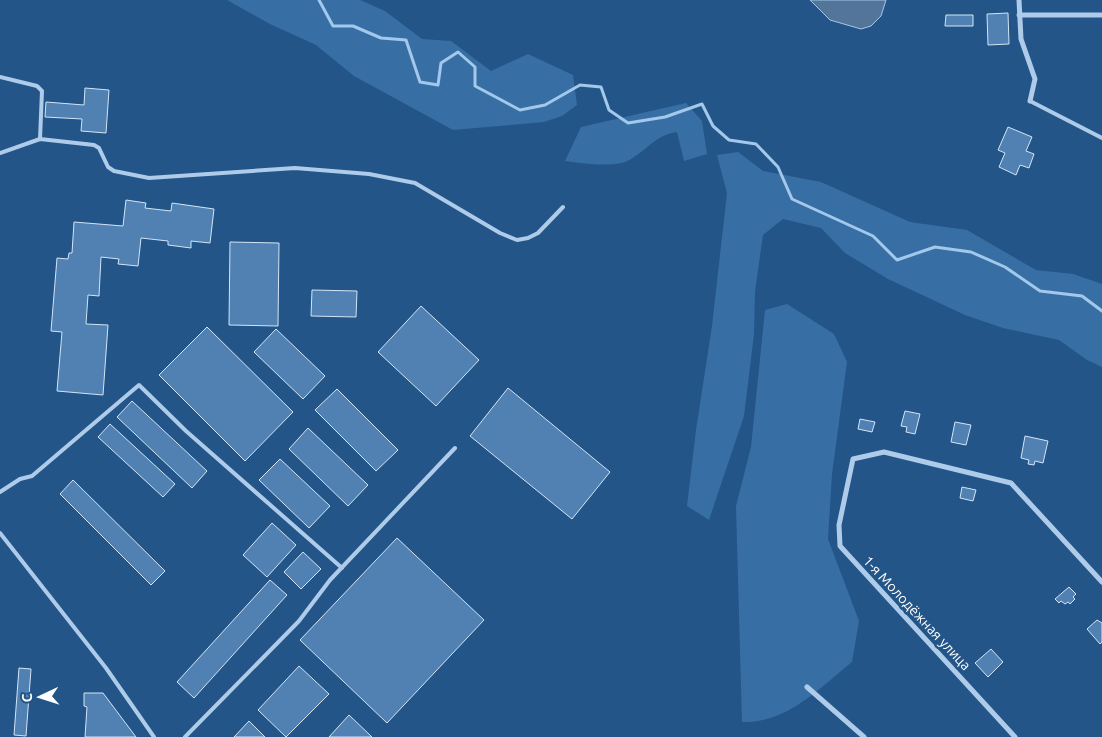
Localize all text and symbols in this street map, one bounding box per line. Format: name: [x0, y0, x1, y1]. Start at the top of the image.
street label: 1-я Молодёжная улица: [860, 553, 974, 673]
north arrow: [15, 672, 65, 722]
text: С: [19, 693, 35, 703]

